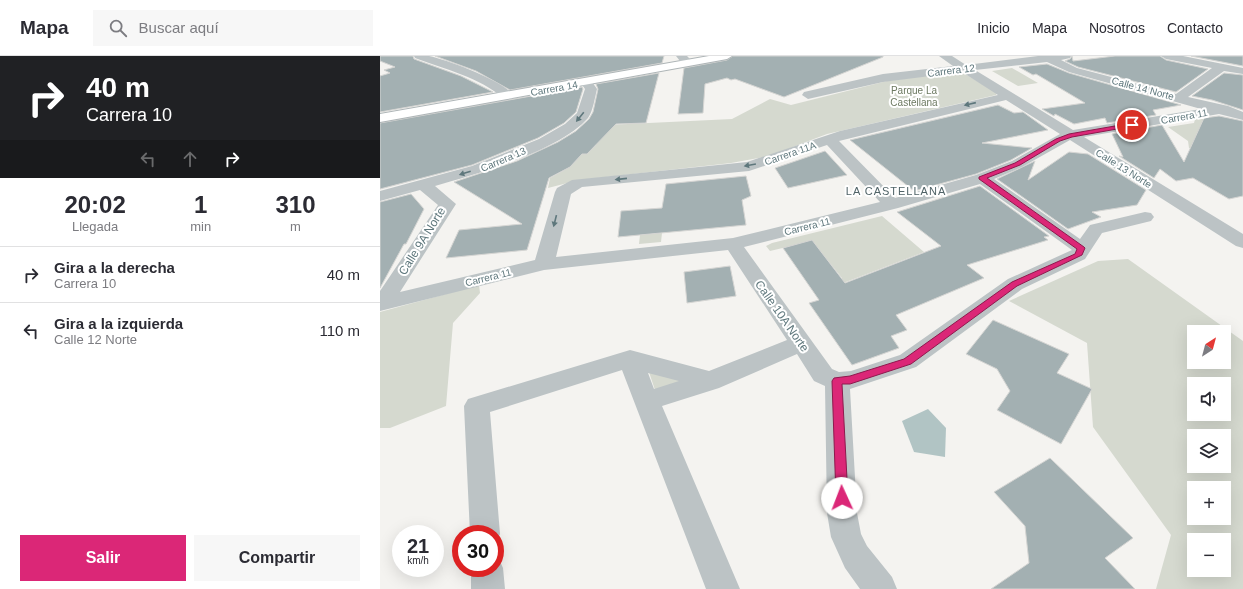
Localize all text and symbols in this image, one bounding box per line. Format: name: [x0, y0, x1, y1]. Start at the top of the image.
search box: [93, 10, 373, 46]
text: Mapa: [20, 17, 69, 38]
icon: search: [107, 17, 129, 39]
text: Buscar aquí: [139, 19, 219, 36]
text: Inicio: [977, 20, 1010, 36]
text: Mapa: [1032, 20, 1067, 36]
text: Nosotros: [1089, 20, 1145, 36]
text: Contacto: [1167, 20, 1223, 36]
street label: Carrera 12: [927, 62, 976, 79]
icon: right: [20, 72, 72, 124]
text: 40 m: [86, 72, 150, 103]
street label: Calle 14 Norte: [1111, 75, 1176, 102]
street label: Carrera 14: [530, 79, 579, 98]
park label: Parque La Castellana: [890, 85, 938, 108]
one-way arrow: [963, 102, 976, 108]
text: Carrera 10: [86, 105, 172, 125]
street label: Carrera 11: [1160, 107, 1209, 126]
pin: [1115, 108, 1149, 142]
one-way arrow: [576, 111, 584, 122]
icon: arrive: [1121, 114, 1143, 136]
street label: Carrera 11A: [763, 139, 818, 167]
street label: Carrera 13: [479, 145, 528, 174]
street label: Calle 13 Norte: [1094, 147, 1154, 190]
icon: left: [137, 148, 159, 170]
icon: ahead: [179, 148, 201, 170]
icon: right: [221, 148, 243, 170]
one-way arrow: [744, 162, 756, 168]
one-way arrow: [458, 171, 470, 177]
one-way arrow: [615, 176, 627, 182]
district label: LA CASTELLANA: [846, 185, 946, 197]
text: 20:02: [64, 191, 126, 218]
text: 1: [194, 191, 207, 218]
text: 310: [276, 191, 316, 218]
street label: Calle 9A Norte: [396, 204, 449, 278]
street label: Carrera 11: [783, 215, 832, 238]
one-way arrow: [552, 216, 558, 228]
text: Llegada: [72, 219, 118, 234]
text: min: [190, 219, 211, 234]
text: m: [290, 219, 301, 234]
text: Gira a la derecha: [54, 259, 175, 276]
icon: right: [20, 264, 42, 286]
text: 40 m: [327, 266, 360, 283]
street label: Carrera 11: [464, 266, 513, 289]
text: Carrera 10: [54, 276, 116, 291]
street label: Calle 10A Norte: [752, 278, 812, 355]
text: Gira a la izquierda: [54, 315, 183, 332]
icon: left: [20, 320, 42, 342]
text: 110 m: [319, 322, 360, 339]
north arrow: [1187, 325, 1231, 369]
map controls: [1187, 325, 1231, 577]
text: Calle 12 Norte: [54, 332, 137, 347]
button: sound: [1187, 377, 1231, 421]
button: layers: [1187, 429, 1231, 473]
position arrow: [821, 477, 863, 519]
button: +: [1187, 481, 1231, 525]
speed limit sign: 30: [452, 525, 504, 577]
button: −: [1187, 533, 1231, 577]
button: Salir: [20, 535, 186, 581]
button: Compartir: [194, 535, 360, 581]
text: 21: [407, 535, 429, 557]
text: km/h: [407, 555, 429, 566]

